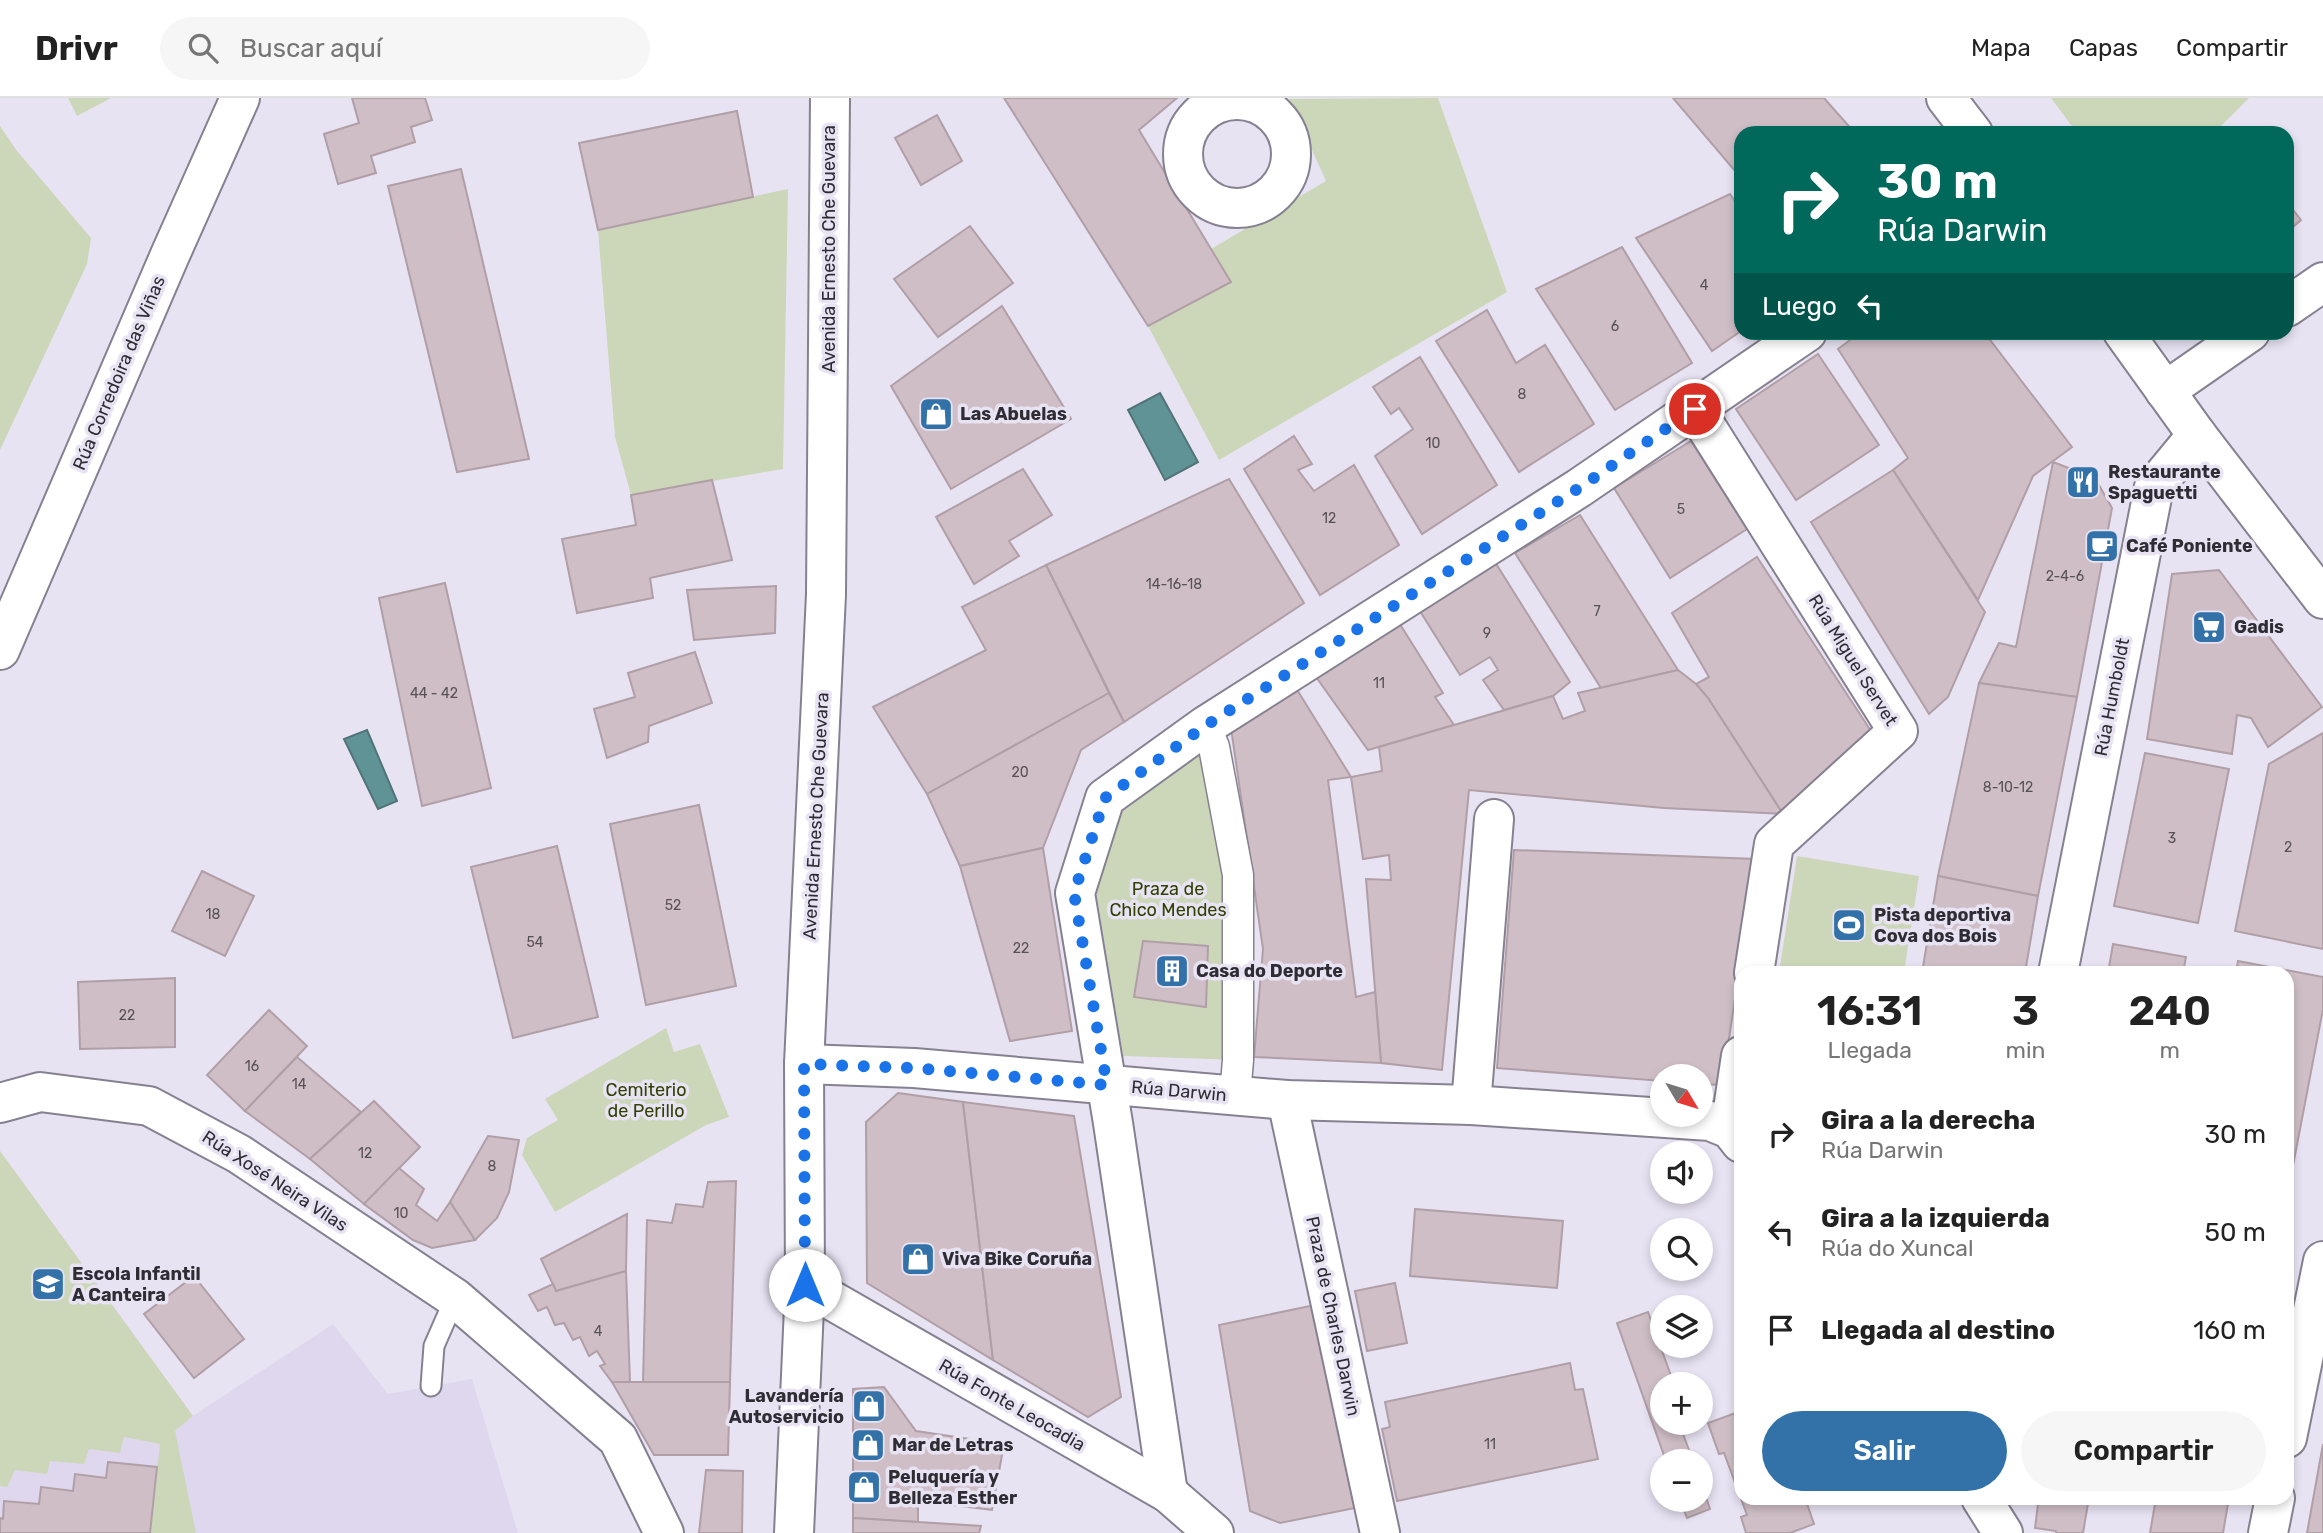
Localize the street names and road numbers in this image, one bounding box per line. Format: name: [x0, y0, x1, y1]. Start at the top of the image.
street label: Avenida Ernesto Che Guevara: [818, 125, 840, 373]
street label: Rúa Corredoira das Viñas: [68, 272, 170, 474]
street label: Rúa Miguel Servet: [1804, 590, 1902, 730]
street label: Rúa Humboldt: [2090, 636, 2134, 758]
street label: Avenida Ernesto Che Guevara: [799, 692, 833, 940]
street label: Rúa Darwin: [1130, 1076, 1228, 1106]
street label: Rúa Xosé Neira Vilas: [198, 1126, 352, 1236]
street label: Praza de Charles Darwin: [1301, 1214, 1365, 1418]
street label: Rúa Fonte Leocadia: [935, 1354, 1089, 1456]

